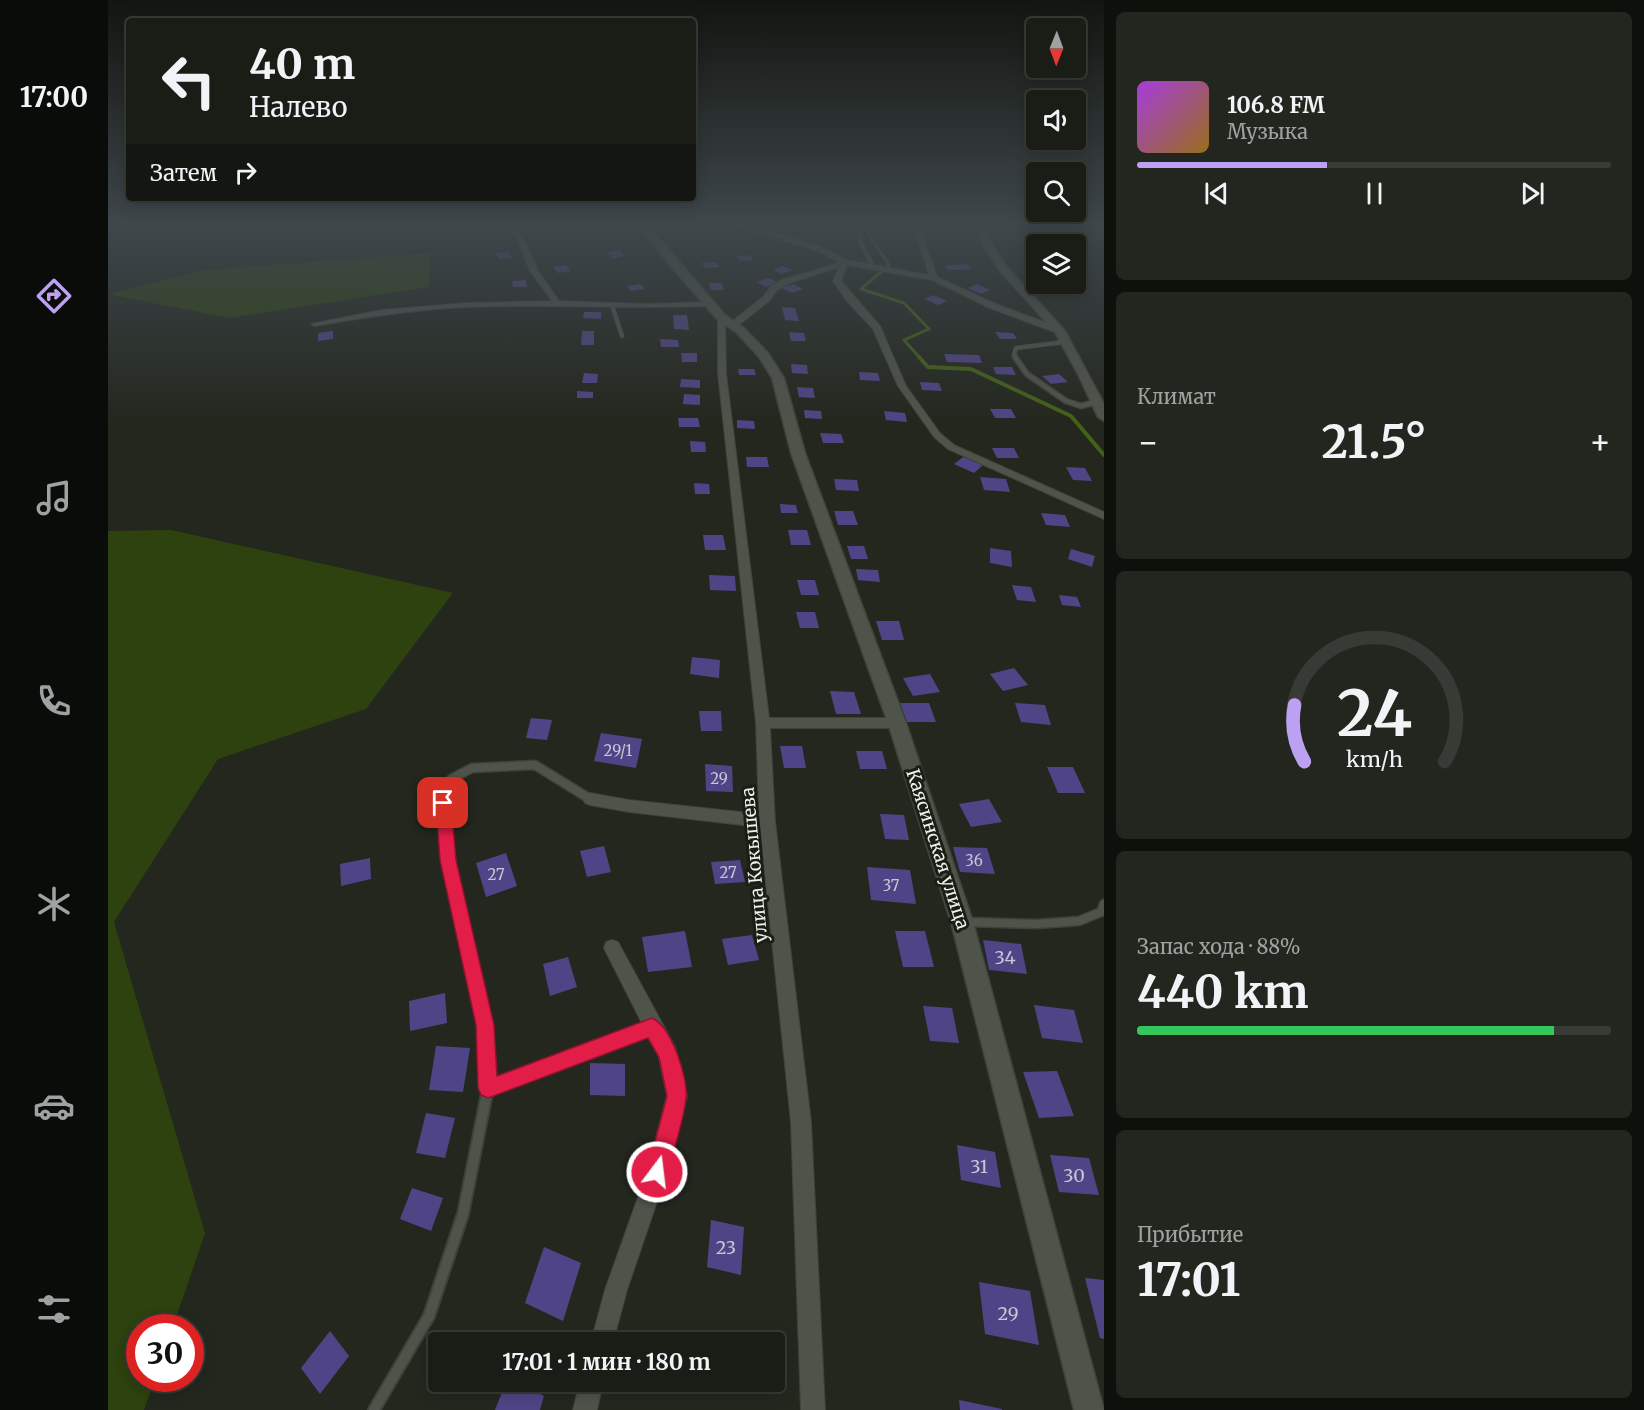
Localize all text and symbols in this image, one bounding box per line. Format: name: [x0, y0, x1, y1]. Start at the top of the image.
north arrow: [1026, 18, 1086, 78]
map controls: [1026, 18, 1086, 294]
text: 40 m: [249, 38, 355, 90]
icon: left: [150, 42, 228, 120]
text: 17:00: [20, 80, 88, 114]
text: Налево: [249, 90, 347, 124]
button: sound: [1026, 90, 1086, 150]
text: 106.8 FM: [1227, 91, 1325, 119]
text: Музыка: [1227, 119, 1308, 144]
icon: right: [229, 156, 262, 189]
text: Затем: [150, 159, 217, 187]
button: search: [1026, 162, 1086, 222]
icon: previous: [1200, 177, 1233, 210]
icon: pause: [1358, 177, 1391, 210]
icon: next: [1516, 177, 1549, 210]
button: layers: [1026, 234, 1086, 294]
icon: directions: [33, 275, 75, 317]
text: Климат: [1137, 384, 1216, 409]
text: 21.5°: [1322, 414, 1426, 470]
text: −: [1137, 422, 1159, 463]
text: +: [1589, 422, 1611, 463]
icon: music: [33, 477, 75, 519]
text: 24: [1336, 675, 1412, 753]
icon: phone: [33, 680, 75, 722]
house number: 29/1: [604, 741, 633, 760]
text: km/h: [1346, 746, 1402, 773]
street label: Каясинская улица: [901, 766, 975, 932]
house number: 29: [710, 769, 728, 788]
pin: [417, 777, 468, 828]
icon: arrive: [426, 786, 459, 819]
street label: улица Кокышева: [736, 786, 772, 944]
house number: 36: [965, 851, 983, 870]
house number: 27: [720, 863, 737, 882]
house number: 27: [488, 865, 505, 884]
house number: 37: [883, 876, 900, 895]
icon: climate: [33, 883, 75, 925]
text: Запас хода · 88%: [1137, 934, 1300, 959]
house number: 34: [994, 946, 1016, 969]
text: 440 km: [1137, 964, 1309, 1020]
icon: car: [33, 1085, 75, 1127]
position arrow: [625, 1140, 689, 1204]
house number: 31: [970, 1155, 988, 1178]
house number: 30: [1063, 1164, 1085, 1187]
text: Прибытие: [1137, 1222, 1243, 1247]
house number: 23: [716, 1236, 736, 1259]
text: 17:01: [1137, 1252, 1240, 1308]
icon: filters: [33, 1288, 75, 1330]
house number: 29: [997, 1302, 1019, 1325]
speed limit sign: 30: [126, 1314, 204, 1392]
text: 17:01 · 1 мин · 180 m: [502, 1348, 711, 1376]

